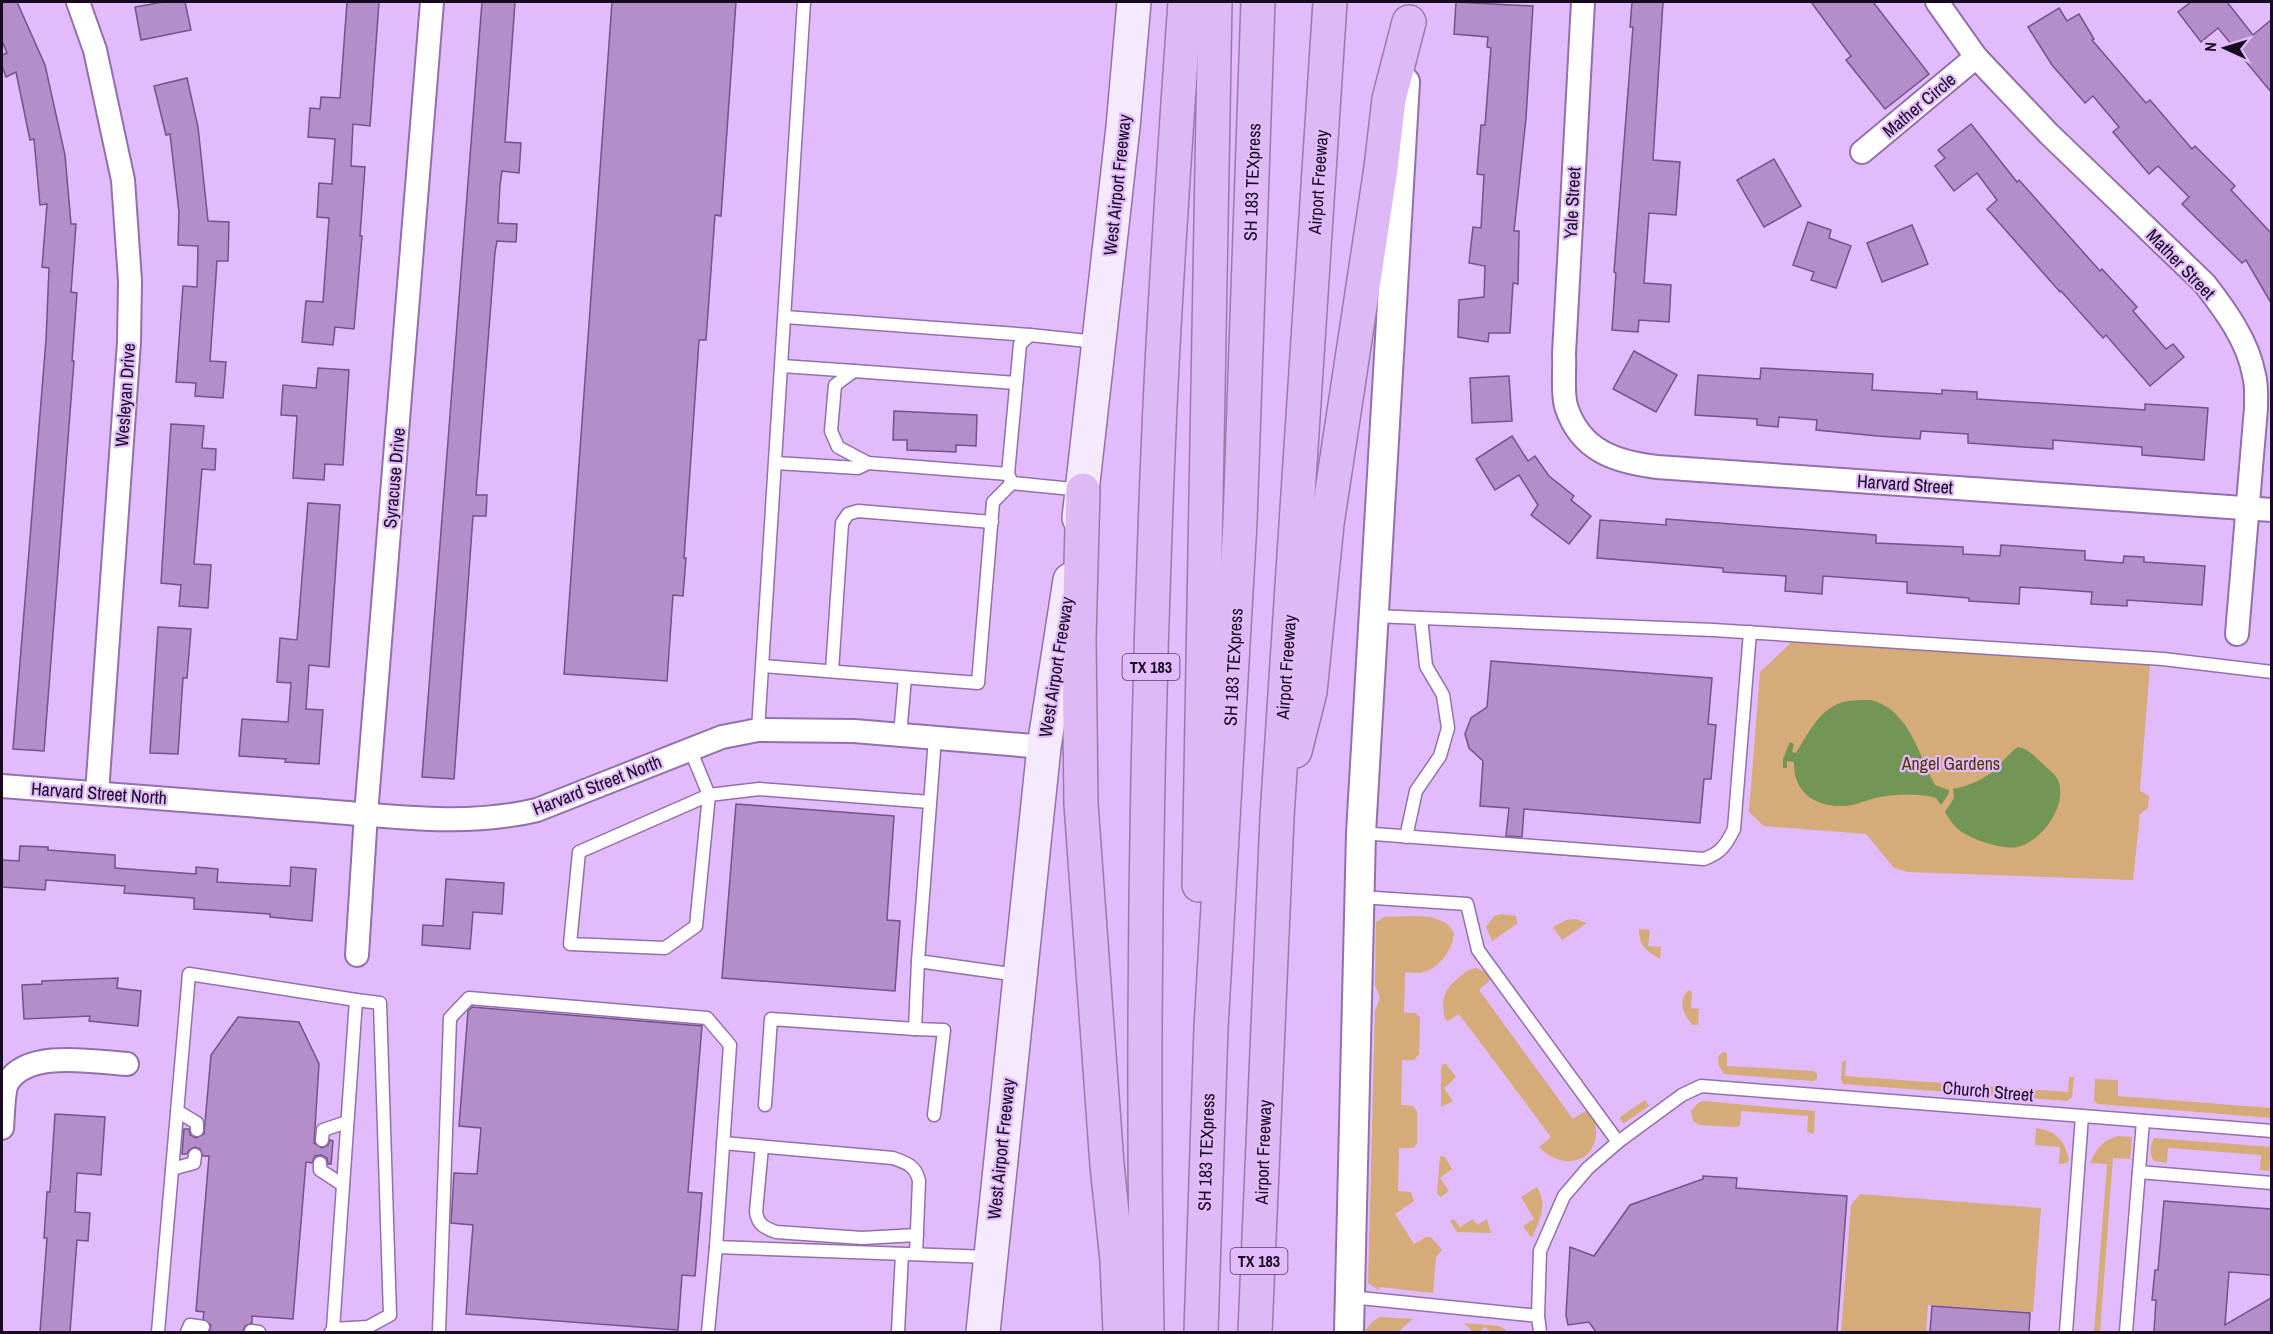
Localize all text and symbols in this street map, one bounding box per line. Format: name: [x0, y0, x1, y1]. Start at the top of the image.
north arrow: [2195, 18, 2255, 78]
text: N: [2199, 41, 2221, 52]
street label: Mather Circle: [1877, 67, 1961, 143]
street label: West Airport Freeway: [1097, 113, 1137, 257]
street label: SH 183 TEXpress: [1237, 123, 1267, 241]
street label: Airport Freeway: [1302, 128, 1334, 236]
street label: Yale Street: [1558, 166, 1586, 240]
street label: Mather Street: [2141, 223, 2221, 305]
street label: Wesleyan Drive: [109, 342, 141, 448]
street label: Syracuse Drive: [377, 427, 411, 529]
street label: Harvard Street: [1856, 468, 1954, 500]
street label: West Airport Freeway: [1033, 594, 1080, 739]
street label: SH 183 TEXpress: [1217, 607, 1249, 727]
street label: Airport Freeway: [1270, 613, 1302, 721]
road number: TX 183: [1122, 654, 1180, 680]
street label: Harvard Street North: [529, 749, 665, 821]
park label: Angel Gardens: [1901, 751, 2000, 776]
street label: Harvard Street North: [30, 776, 168, 810]
street label: Church Street: [1942, 1075, 2034, 1107]
street label: West Airport Freeway: [981, 1077, 1021, 1221]
street label: SH 183 TEXpress: [1191, 1093, 1221, 1211]
street label: Airport Freeway: [1249, 1098, 1277, 1206]
road number: TX 183: [1230, 1248, 1288, 1274]

